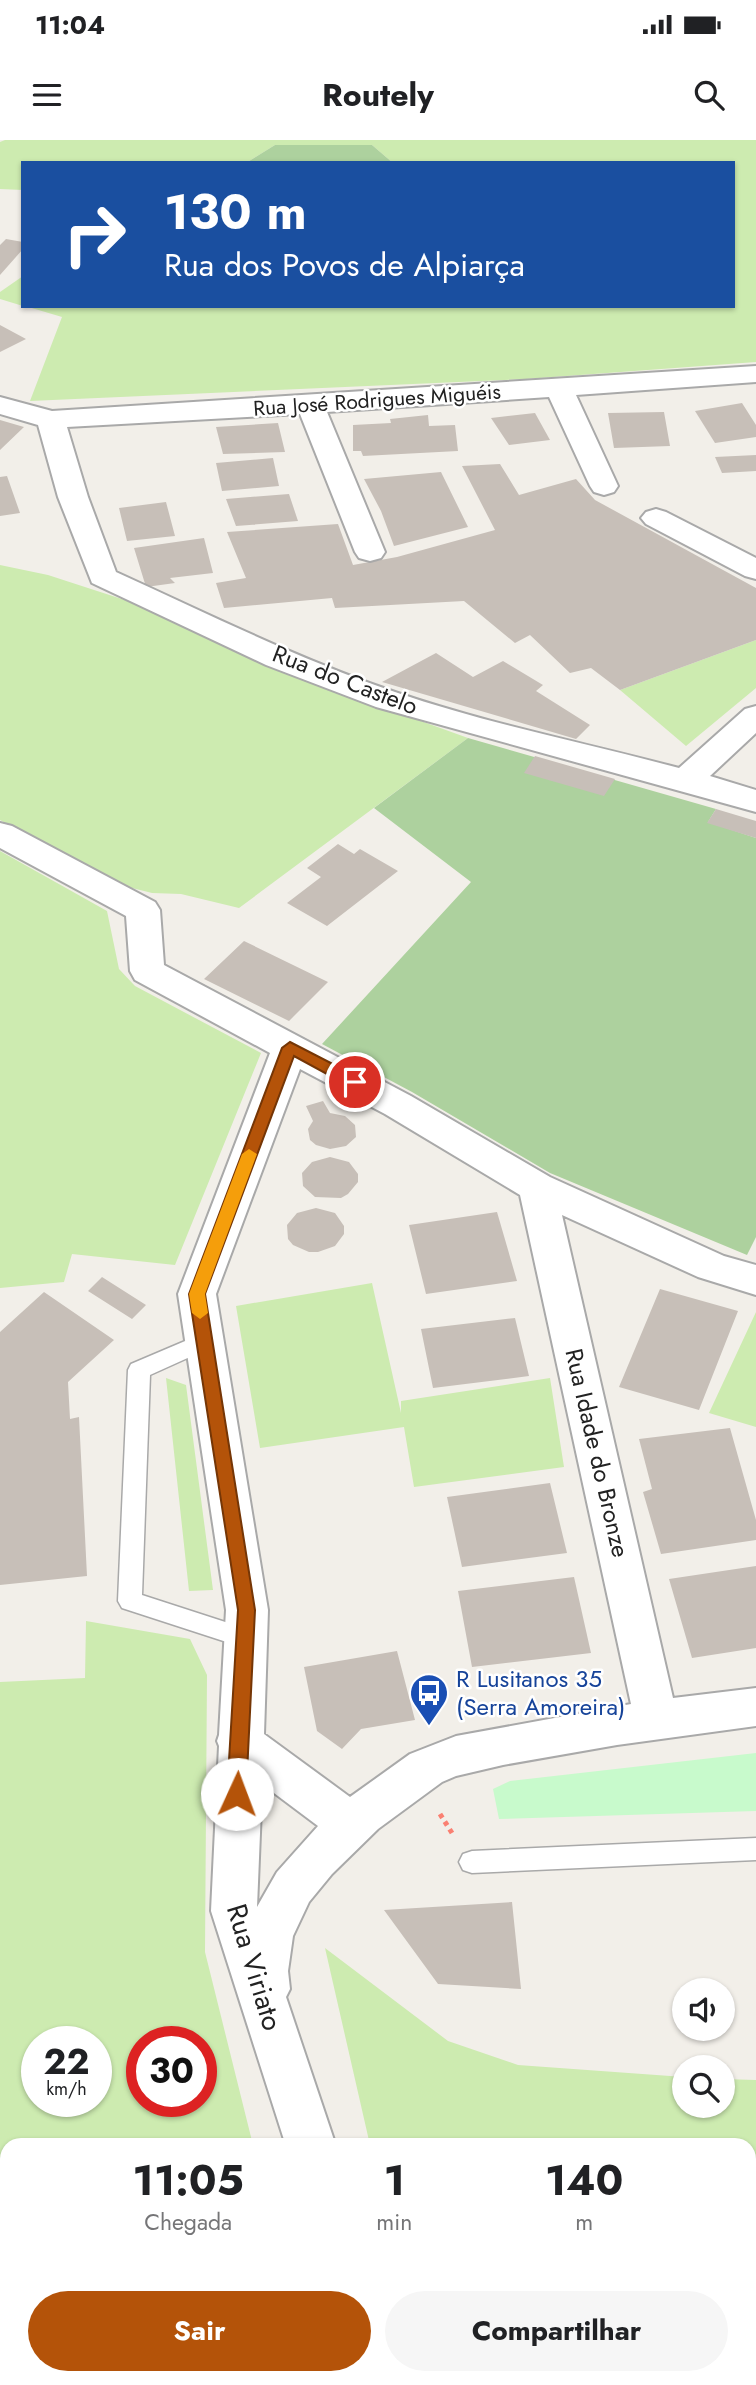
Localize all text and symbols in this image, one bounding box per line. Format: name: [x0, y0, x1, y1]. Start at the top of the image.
text: 11:04: [35, 6, 105, 44]
text: Routely: [322, 72, 434, 118]
icon: menu: [28, 76, 66, 114]
icon: search: [690, 76, 728, 114]
text: 130 m: [164, 177, 307, 247]
icon: right: [49, 189, 140, 280]
text: Rua dos Povos de Alpiarça: [164, 242, 525, 288]
street label: Rua José Rodrigues Miguéis: [252, 376, 502, 424]
street label: Rua do Castelo: [267, 636, 423, 723]
pin: [325, 1052, 385, 1112]
icon: arrive: [336, 1063, 374, 1101]
street label: Rua Idade do Bronze: [556, 1345, 639, 1561]
place label: R Lusitanos 35 (Serra Amoreira): [456, 1661, 626, 1724]
bus stop icon: R Lusitanos 35 (Serra Amoreira): [408, 1672, 450, 1727]
position arrow: [200, 1757, 274, 1831]
street label: Rua Viriato: [216, 1899, 293, 2035]
map controls: [672, 1978, 735, 2118]
button: sound: [672, 1978, 735, 2041]
speed limit sign: 30: [126, 2026, 217, 2117]
text: 22: [44, 2037, 89, 2087]
button: search: [672, 2055, 735, 2118]
text: km/h: [46, 2076, 87, 2102]
text: 11:05: [133, 2150, 244, 2211]
text: 1: [384, 2150, 405, 2211]
text: 140: [545, 2150, 623, 2211]
text: Chegada: [144, 2205, 232, 2239]
text: min: [376, 2205, 412, 2239]
text: m: [575, 2205, 593, 2239]
button: Sair: [28, 2291, 371, 2371]
button: Compartilhar: [385, 2291, 728, 2371]

